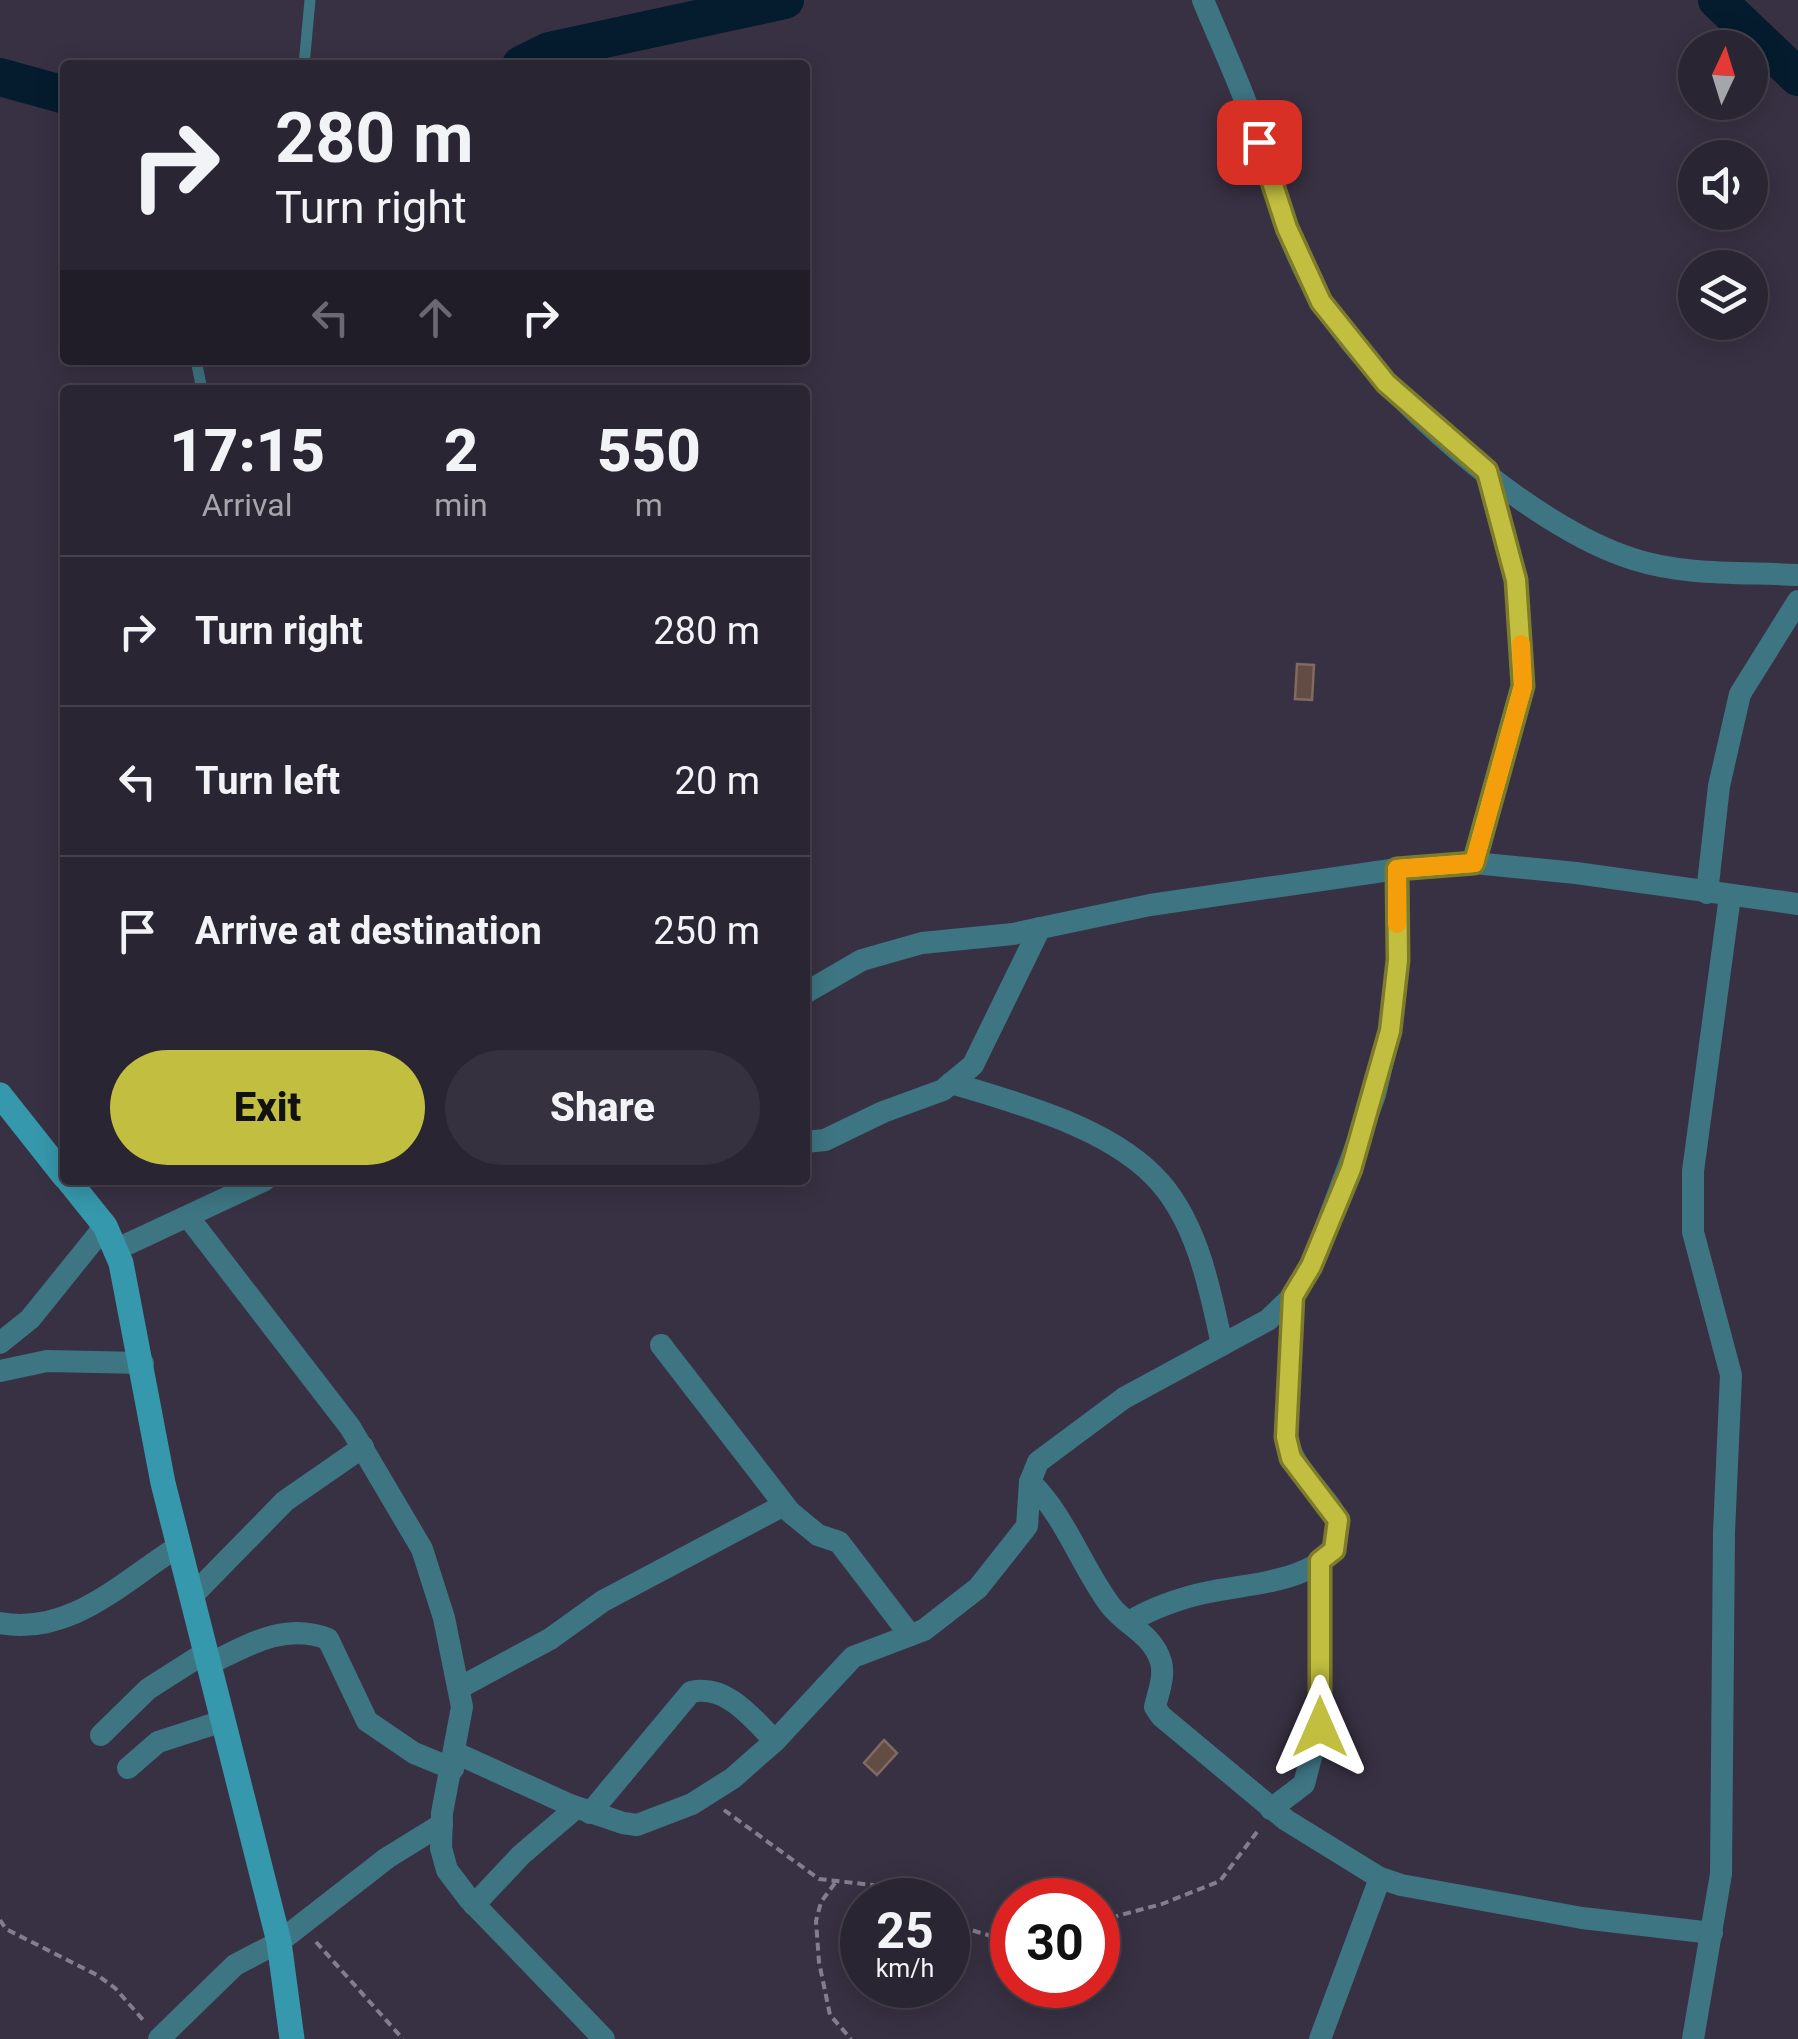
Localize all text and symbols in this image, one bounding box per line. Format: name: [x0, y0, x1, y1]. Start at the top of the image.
north arrow: [1678, 30, 1768, 120]
map controls: [1678, 30, 1768, 340]
text: 280 m: [275, 97, 474, 179]
icon: right: [110, 100, 240, 230]
pin: [1217, 100, 1302, 185]
icon: arrive: [1232, 115, 1287, 170]
button: sound: [1678, 140, 1768, 230]
text: Turn right: [275, 181, 467, 234]
button: layers: [1678, 250, 1768, 340]
icon: left: [303, 290, 358, 345]
icon: ahead: [408, 290, 463, 345]
icon: right: [513, 290, 568, 345]
text: 17:15: [169, 415, 325, 486]
text: 2: [444, 415, 478, 486]
text: 550: [597, 415, 701, 486]
text: Arrival: [202, 486, 293, 524]
text: min: [434, 486, 488, 524]
text: m: [635, 486, 663, 524]
icon: right: [110, 604, 165, 659]
text: Turn right: [195, 609, 363, 653]
text: 280 m: [653, 609, 760, 653]
icon: left: [110, 754, 165, 809]
text: Turn left: [195, 759, 340, 803]
text: 20 m: [675, 759, 760, 803]
icon: arrive: [110, 904, 165, 959]
text: Arrive at destination: [195, 909, 542, 953]
text: 250 m: [653, 909, 760, 953]
button: Exit: [110, 1050, 425, 1165]
button: Share: [445, 1050, 760, 1165]
position arrow: [1268, 1675, 1372, 1779]
speed limit sign: 30: [990, 1878, 1120, 2008]
text: 25: [876, 1902, 934, 1960]
text: km/h: [876, 1954, 934, 1983]

